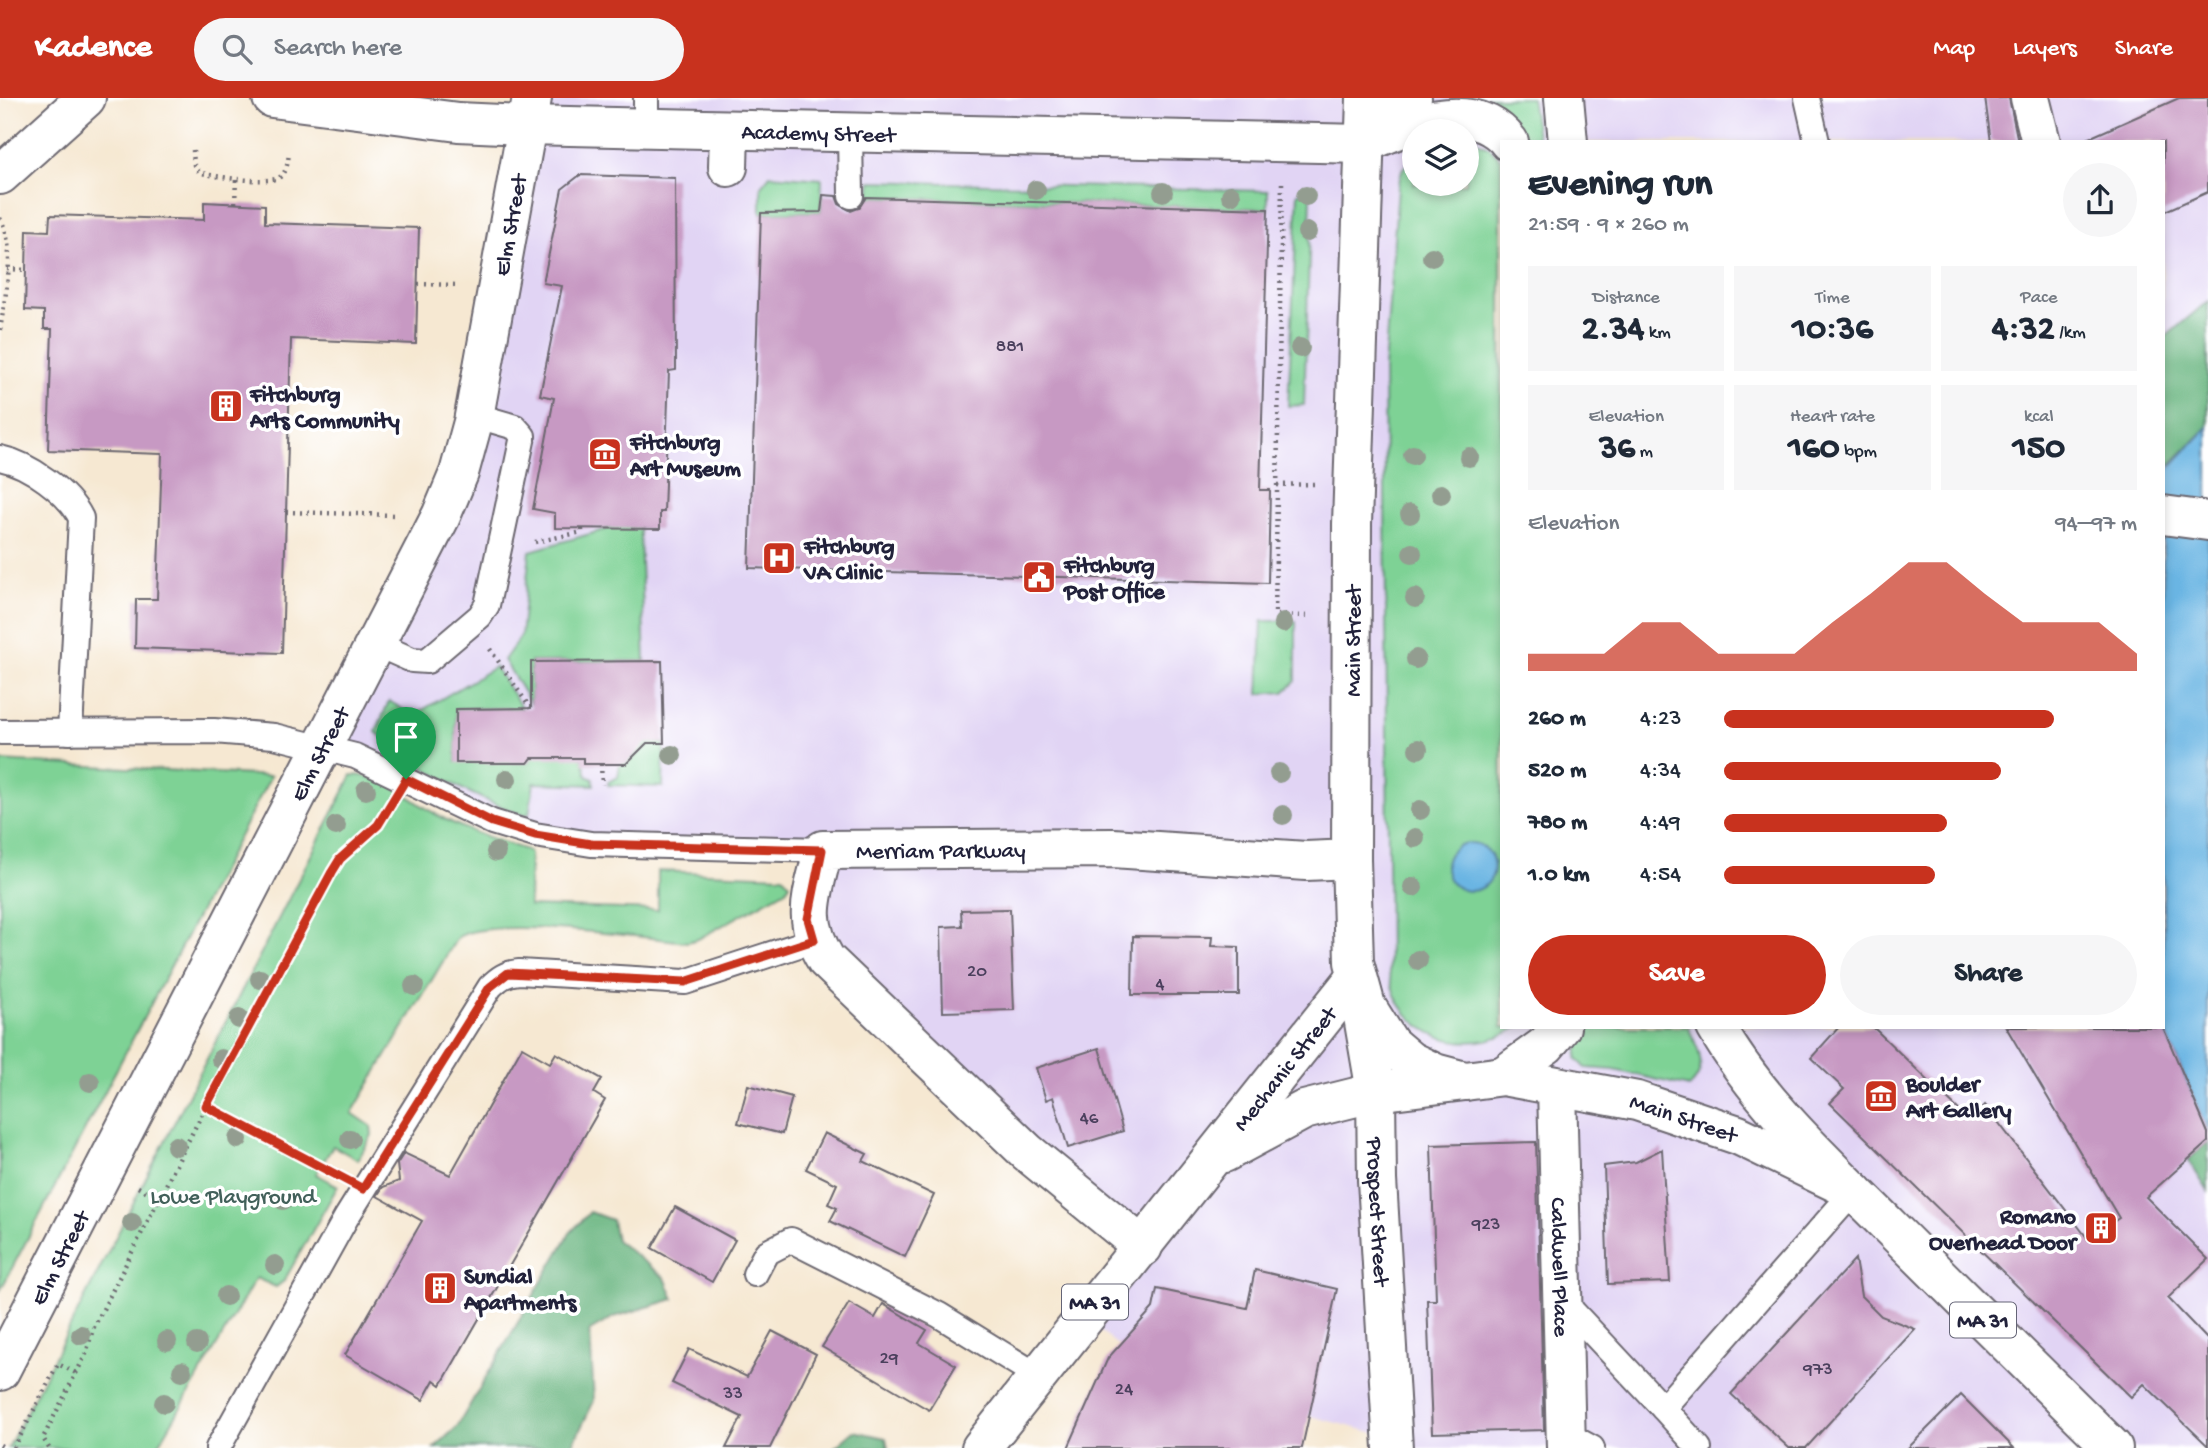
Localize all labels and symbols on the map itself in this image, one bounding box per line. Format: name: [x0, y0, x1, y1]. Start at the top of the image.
street label: Academy Street: [741, 120, 897, 150]
street label: Elm Street: [490, 171, 535, 278]
house number: 881: [996, 336, 1024, 359]
place label: Fitchburg Arts Community: [249, 383, 400, 436]
building icon: Fitchburg Arts Community: [207, 387, 245, 425]
place label: Fitchburg Art Museum: [629, 431, 741, 484]
museum icon: Fitchburg Art Museum: [586, 435, 624, 473]
place label: Fitchburg VA Clinic: [803, 535, 894, 588]
hospital icon: Fitchburg VA Clinic: [760, 539, 798, 577]
place label: Fitchburg Post Office: [1062, 554, 1166, 607]
public building icon: Fitchburg Post Office: [1020, 558, 1058, 596]
street label: Main Street: [1342, 584, 1369, 697]
street label: Elm Street: [286, 702, 358, 807]
pin: [376, 707, 436, 779]
street label: Merriam Parkway: [856, 839, 1026, 867]
house number: 20: [967, 961, 987, 984]
house number: 4: [1156, 974, 1165, 997]
street label: Mechanic Street: [1229, 1001, 1345, 1138]
place label: Boulder Art Gallery: [1905, 1073, 2012, 1126]
museum icon: Boulder Art Gallery: [1862, 1077, 1900, 1115]
street label: Main Street: [1626, 1090, 1741, 1151]
house number: 46: [1080, 1108, 1099, 1131]
street label: Prospect Street: [1360, 1136, 1393, 1288]
park label: Lowe Playground: [150, 1185, 317, 1212]
street label: Caldwell Place: [1543, 1197, 1573, 1338]
place label: Romano Overhead Door: [1929, 1205, 2079, 1258]
street label: Elm Street: [26, 1206, 98, 1311]
building icon: Romano Overhead Door: [2082, 1209, 2120, 1247]
house number: 923: [1471, 1214, 1500, 1237]
place label: Sundial Apartments: [463, 1265, 578, 1318]
building icon: Sundial Apartments: [421, 1269, 459, 1307]
road number: MA 31: [1062, 1284, 1128, 1320]
road number: MA 31: [1950, 1302, 2016, 1338]
house number: 29: [880, 1348, 899, 1371]
house number: 973: [1802, 1359, 1833, 1382]
house number: 24: [1115, 1379, 1133, 1402]
house number: 33: [722, 1383, 743, 1406]

